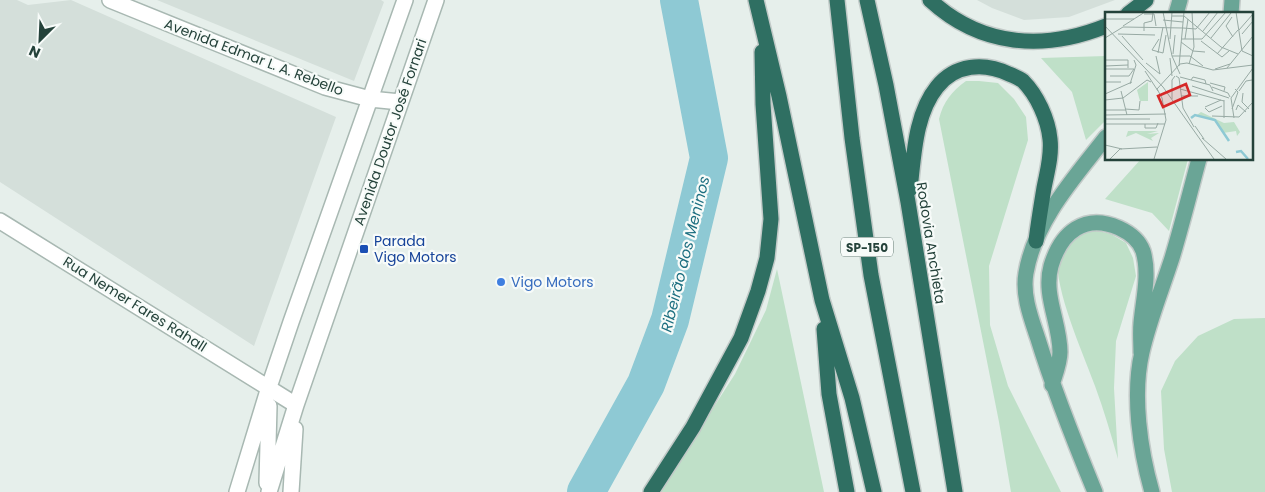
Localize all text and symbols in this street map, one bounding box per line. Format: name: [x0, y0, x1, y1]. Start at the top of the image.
inset map: [1105, 12, 1252, 160]
street label: Avenida Edmar L. A. Rebello: [161, 14, 347, 100]
north arrow: [15, 15, 65, 65]
street label: Avenida Doutor José Fornari: [349, 36, 431, 228]
text: N: [26, 41, 44, 63]
water label: Ribeirão dos Meninos: [655, 174, 715, 334]
street label: Rodovia Anchieta: [912, 181, 950, 305]
place label: Parada Vigo Motors: [374, 231, 457, 267]
road number: SP-150: [841, 238, 893, 256]
marker: Parada Vigo Motors: [358, 243, 370, 255]
street label: Rua Nemer Fares Rahall: [59, 252, 211, 356]
place label: Vigo Motors: [511, 272, 594, 292]
marker: Vigo Motors: [495, 276, 507, 288]

